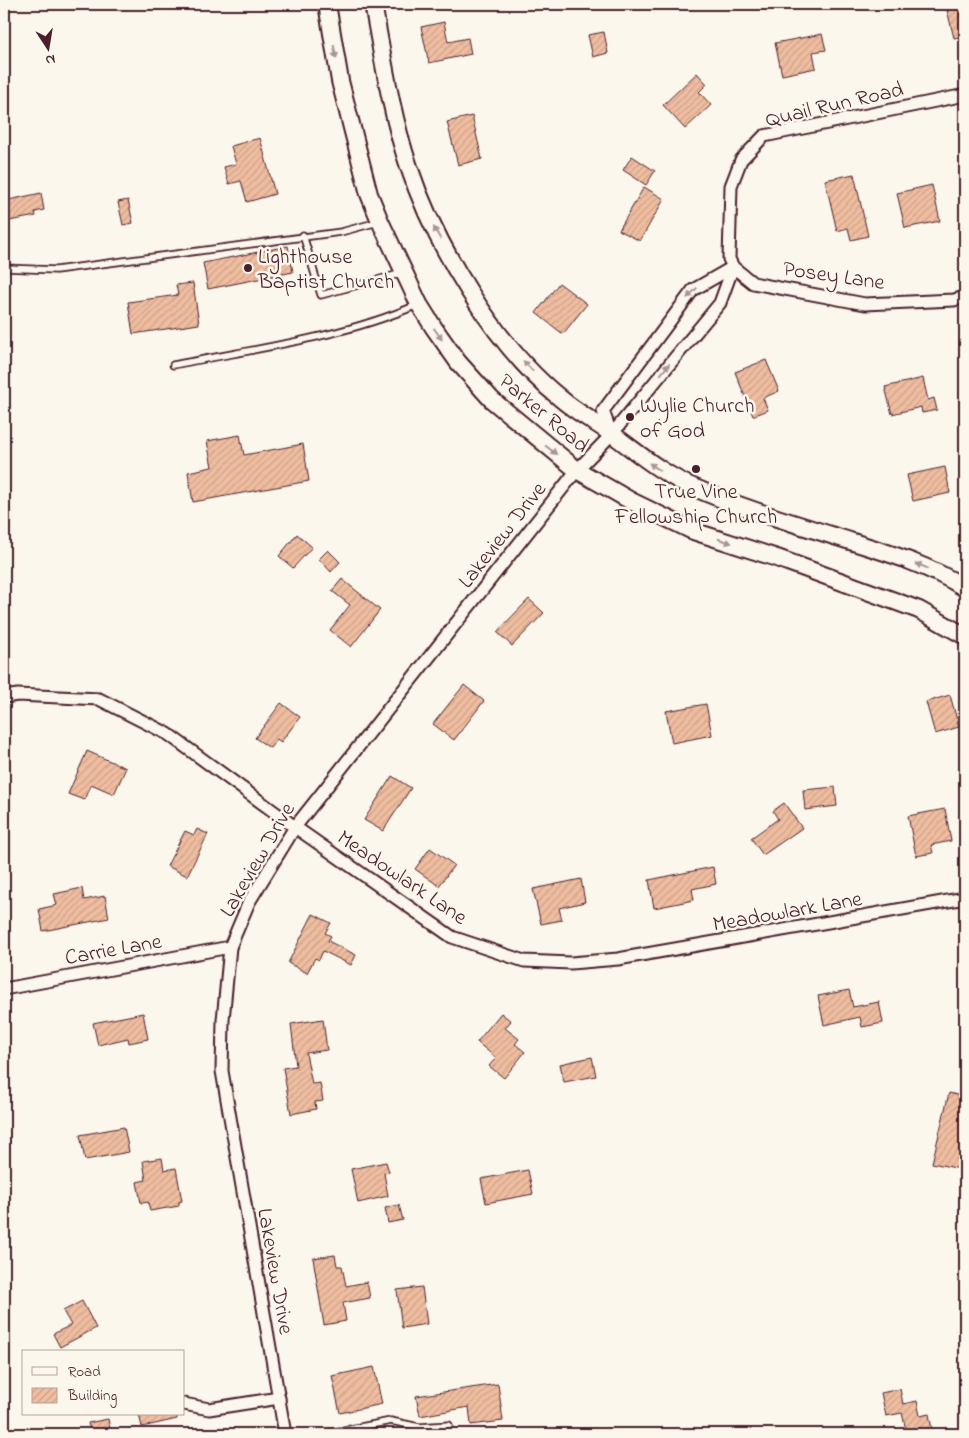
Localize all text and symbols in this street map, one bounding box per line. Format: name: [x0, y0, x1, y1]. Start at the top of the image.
north arrow: [22, 22, 72, 72]
one-way arrow: [331, 44, 339, 60]
text: N: [44, 48, 57, 71]
street label: Quail Run Road: [763, 75, 907, 137]
one-way arrow: [432, 226, 441, 239]
place label: Lighthouse Baptist Church: [257, 242, 394, 299]
street label: Posey Lane: [781, 254, 887, 301]
marker: Lighthouse Baptist Church: [242, 262, 254, 274]
one-way arrow: [686, 287, 698, 299]
one-way arrow: [433, 327, 443, 341]
one-way arrow: [522, 361, 534, 373]
one-way arrow: [659, 363, 670, 376]
street label: Parker Road: [491, 367, 595, 462]
place label: Wylie Church of God: [640, 391, 754, 448]
marker: Wylie Church of God: [624, 411, 636, 423]
one-way arrow: [544, 444, 557, 455]
one-way arrow: [649, 462, 662, 472]
marker: True Vine Fellowship Church: [690, 463, 702, 475]
street label: Lakeview Drive: [451, 476, 555, 596]
place label: True Vine Fellowship Church: [614, 477, 777, 534]
one-way arrow: [717, 538, 732, 546]
one-way arrow: [915, 561, 929, 569]
street label: Lakeview Drive: [213, 797, 304, 924]
street label: Meadowlark Lane: [330, 823, 473, 934]
street label: Meadowlark Lane: [710, 884, 865, 942]
street label: Carrie Lane: [63, 927, 165, 975]
street label: Lakeview Drive: [247, 1206, 301, 1337]
legend: [22, 1350, 185, 1416]
text: Road: [68, 1361, 101, 1383]
text: Building: [67, 1385, 117, 1408]

